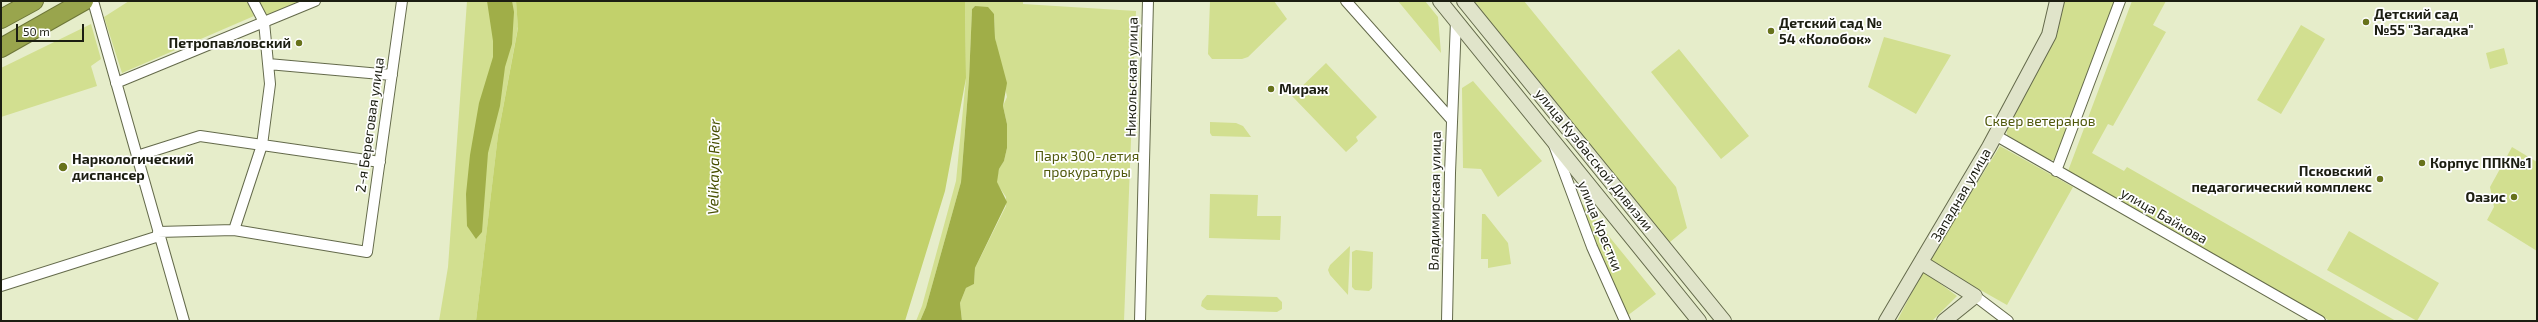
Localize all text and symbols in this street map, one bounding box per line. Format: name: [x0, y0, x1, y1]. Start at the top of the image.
place label: Детский сад №55 "Загадка": [2374, 6, 2474, 38]
place label: Детский сад № 54 «Колобок»: [1779, 15, 1882, 48]
scale bar: [18, 16, 86, 42]
street label: Никольская улица: [1123, 17, 1141, 137]
marker: Детский сад №55 "Загадка": [2361, 17, 2371, 27]
text: 50 m: [23, 24, 50, 38]
marker: Детский сад № 54 «Колобок»: [1766, 26, 1776, 36]
place label: Петропавловский: [168, 35, 291, 51]
marker: Петропавловский: [294, 38, 304, 48]
street label: 2-я Береговая улица: [352, 56, 388, 194]
place label: Мираж: [1279, 81, 1328, 97]
marker: Мираж: [1266, 84, 1276, 94]
street label: улица Кузбасской Дивизии: [1531, 85, 1657, 235]
park label: Сквер ветеранов: [1984, 113, 2096, 129]
water label: Velikaya River: [704, 119, 724, 215]
street label: Владимирская улица: [1425, 131, 1445, 271]
street label: Западная улица: [1927, 145, 1995, 245]
park label: Парк 300-летия прокуратуры: [1035, 148, 1139, 180]
place label: Наркологический диспансер: [72, 151, 194, 184]
place label: Корпус ППК№1: [2430, 155, 2532, 171]
marker: Корпус ППК№1: [2417, 158, 2427, 168]
marker: Наркологический диспансер: [57, 161, 69, 173]
place label: Псковский педагогический комплекс: [2191, 163, 2372, 196]
marker: Псковский педагогический комплекс: [2375, 174, 2385, 184]
street label: улица Крестки: [1574, 178, 1626, 274]
street label: улица Байкова: [2118, 184, 2210, 248]
place label: Оазис: [2465, 189, 2506, 205]
marker: Оазис: [2509, 192, 2519, 202]

